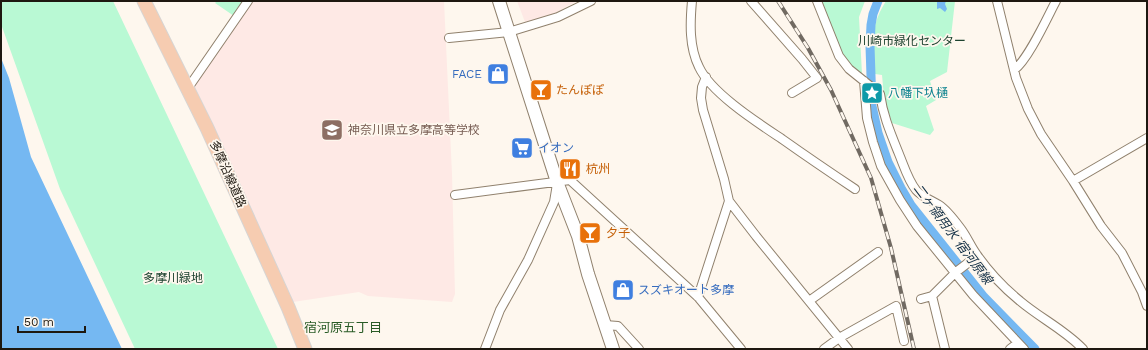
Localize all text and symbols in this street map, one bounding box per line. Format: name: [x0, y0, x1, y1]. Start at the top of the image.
park label: 川崎市緑化センター: [858, 34, 966, 48]
shop icon: FACE: [485, 61, 511, 87]
place label: FACE: [452, 67, 482, 81]
bar icon: たんぽぽ: [528, 77, 554, 103]
place icon: 八幡下圦樋: [859, 80, 885, 106]
place label: たんぽぽ: [556, 83, 604, 97]
place label: 八幡下圦樋: [888, 86, 948, 100]
school or university icon: 神奈川県立多摩高等学校: [319, 117, 345, 143]
place label: 神奈川県立多摩高等学校: [348, 123, 480, 137]
supermarket icon: イオン: [509, 135, 535, 161]
street label: 多摩沿線道路: [207, 138, 249, 210]
place label: イオン: [538, 141, 574, 155]
restaurant icon: 杭州: [557, 156, 583, 182]
place label: 杭州: [586, 162, 610, 176]
water label: 二ヶ領用水 宿河原線: [910, 181, 997, 289]
bar icon: 夕子: [577, 220, 603, 246]
place label: 夕子: [606, 226, 630, 240]
park label: 多摩川緑地: [143, 271, 203, 285]
shop icon: スズキオート多摩: [610, 277, 636, 303]
place label: スズキオート多摩: [638, 283, 734, 297]
scale bar: [18, 308, 85, 334]
text: 50 m: [24, 315, 54, 329]
district label: 宿河原五丁目: [304, 320, 382, 335]

